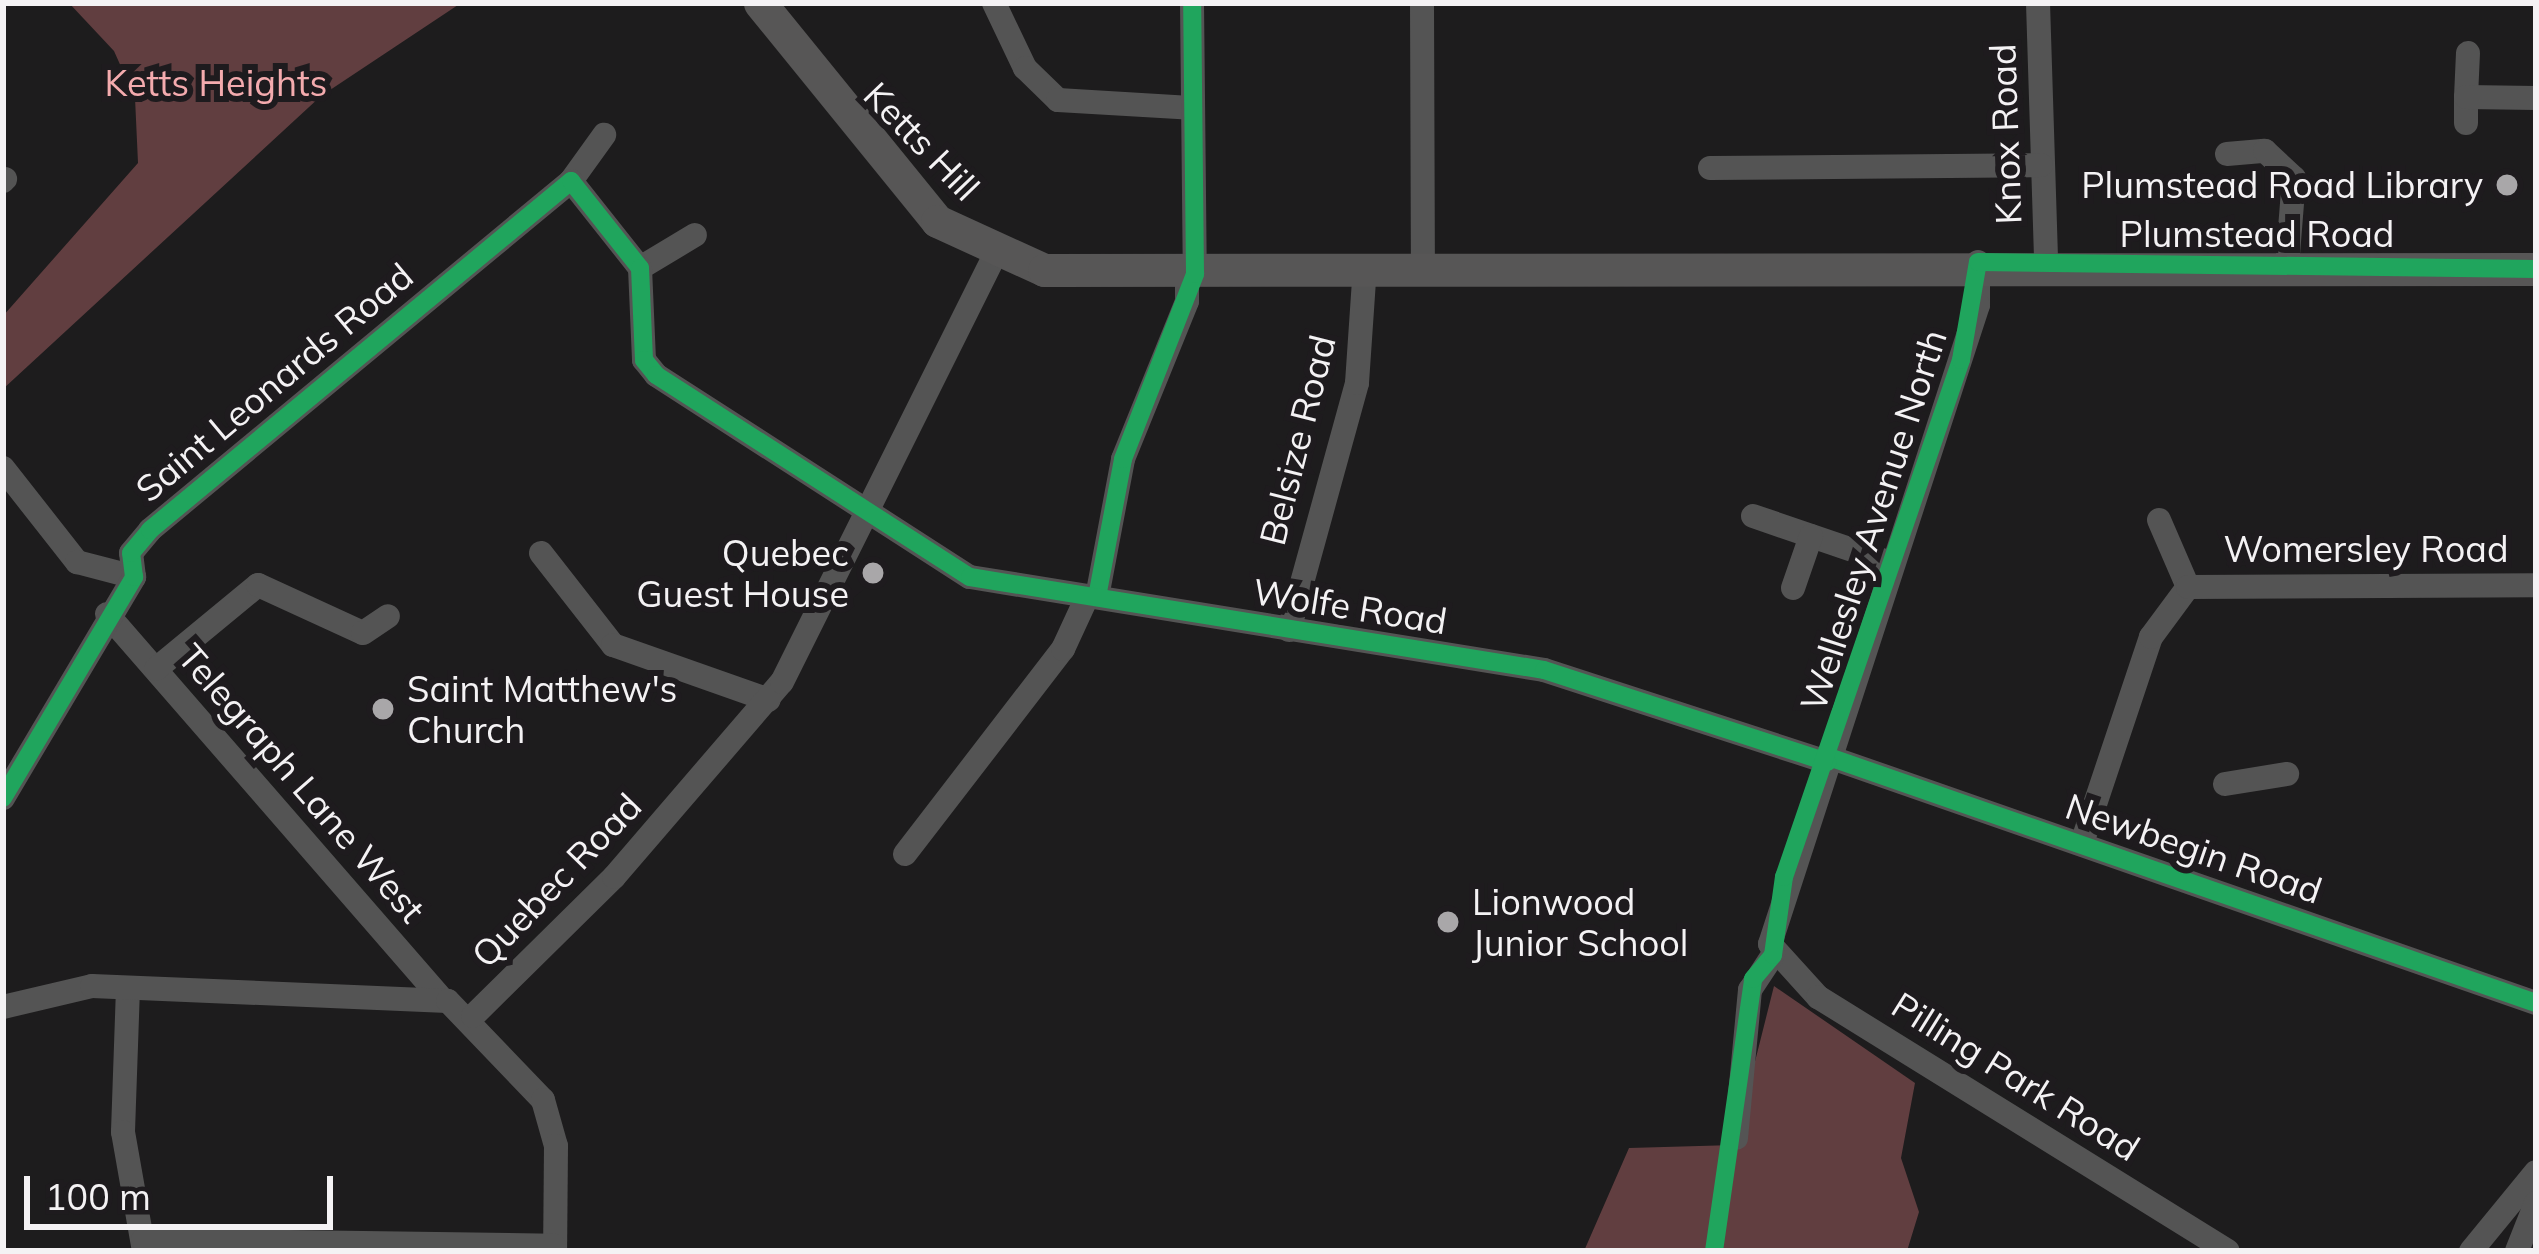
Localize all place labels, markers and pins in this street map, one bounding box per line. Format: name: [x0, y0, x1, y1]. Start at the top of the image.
place label: Plumstead Road Library: [2081, 163, 2483, 207]
marker: Plumstead Road Library: [2494, 172, 2520, 198]
place label: Quebec Guest House: [636, 530, 849, 615]
marker: Quebec Guest House: [860, 560, 886, 586]
place label: Saint Matthew's Church: [407, 666, 677, 751]
marker: Saint Matthew's Church: [370, 696, 396, 722]
place label: Lionwood Junior School: [1472, 879, 1688, 964]
marker: Lionwood Junior School: [1435, 909, 1461, 935]

